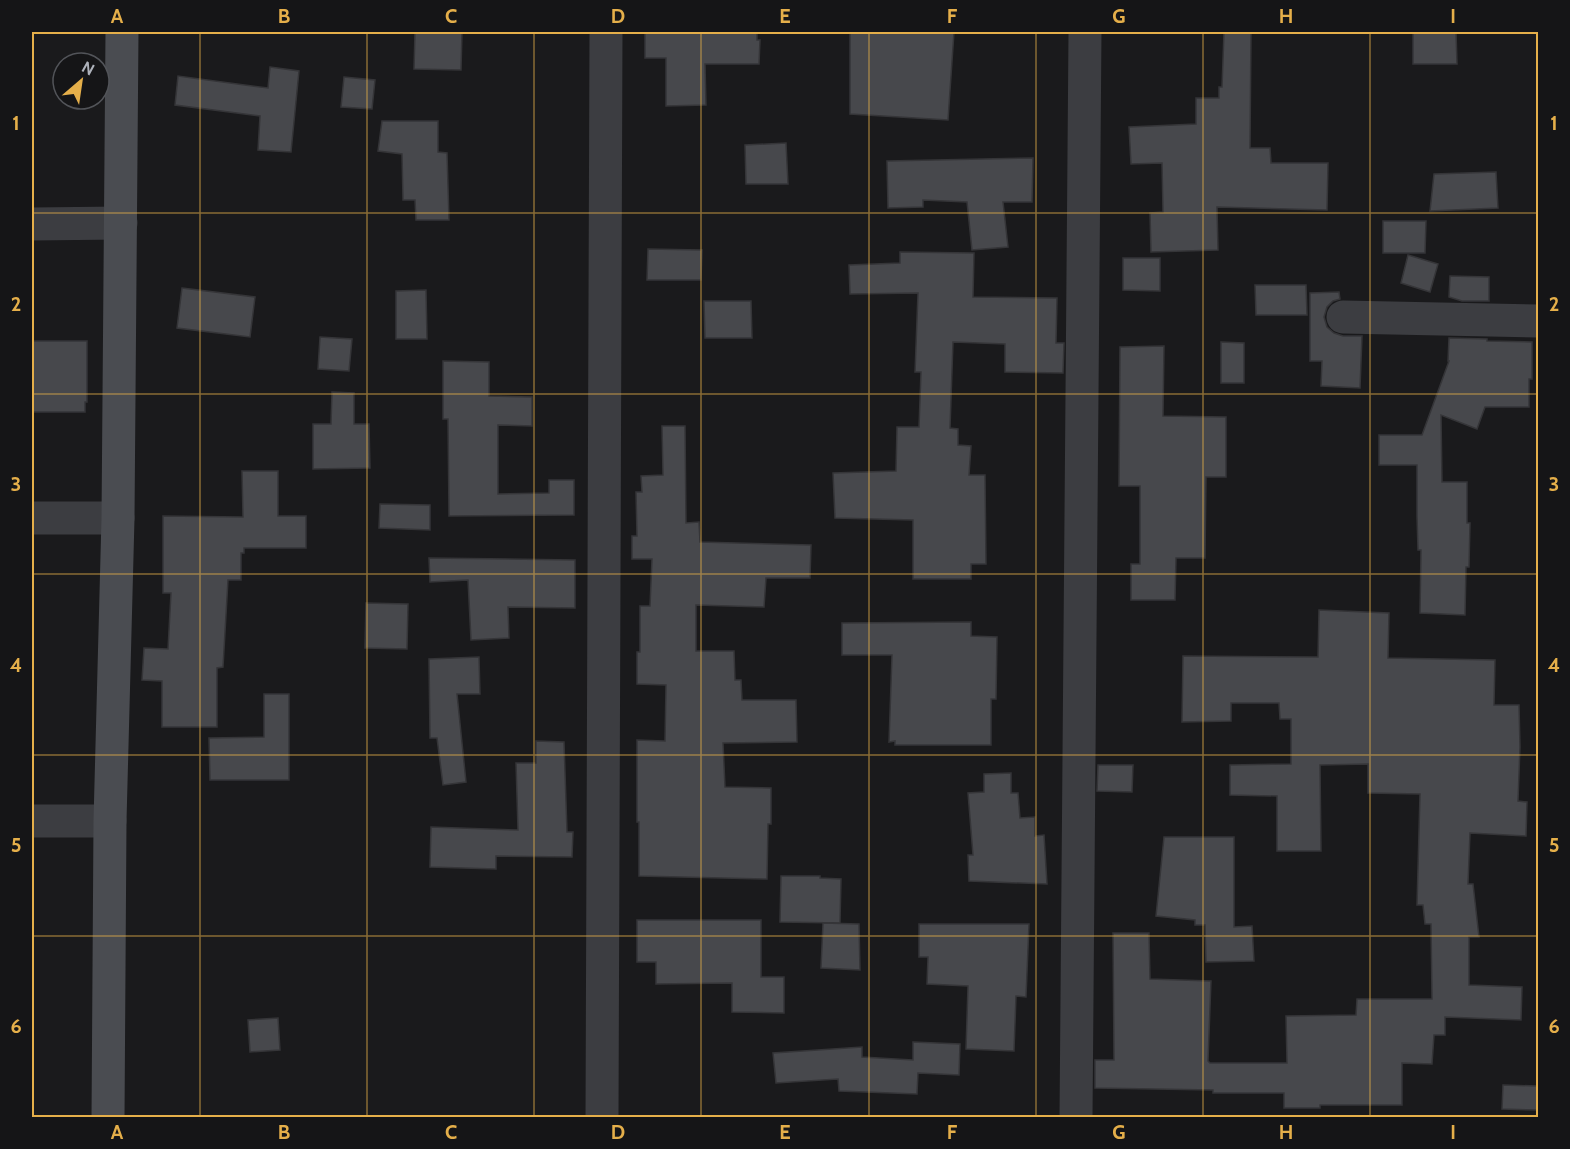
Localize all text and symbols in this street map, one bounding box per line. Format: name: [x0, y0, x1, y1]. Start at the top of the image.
text: A: [111, 4, 124, 28]
text: B: [278, 4, 290, 28]
text: C: [445, 4, 457, 28]
text: D: [611, 4, 625, 28]
text: E: [779, 4, 791, 28]
text: F: [947, 4, 958, 28]
text: G: [1112, 4, 1126, 28]
text: H: [1279, 4, 1293, 28]
text: I: [1450, 4, 1456, 28]
north arrow: [51, 51, 111, 111]
text: N: [78, 57, 98, 79]
text: 1: [12, 111, 20, 135]
text: 1: [1550, 111, 1558, 135]
text: 2: [11, 292, 21, 316]
text: 2: [1549, 292, 1559, 316]
text: 3: [11, 472, 21, 496]
text: 3: [1549, 472, 1559, 496]
text: 4: [10, 653, 22, 677]
text: 4: [1548, 653, 1560, 677]
text: 5: [11, 833, 21, 857]
text: 5: [1549, 833, 1559, 857]
text: 6: [10, 1014, 22, 1038]
text: 6: [1548, 1014, 1560, 1038]
text: A: [111, 1120, 124, 1144]
text: B: [278, 1120, 290, 1144]
text: C: [445, 1120, 457, 1144]
text: D: [611, 1120, 625, 1144]
text: E: [779, 1120, 791, 1144]
text: F: [947, 1120, 958, 1144]
text: G: [1112, 1120, 1126, 1144]
text: H: [1279, 1120, 1293, 1144]
text: I: [1450, 1120, 1456, 1144]

